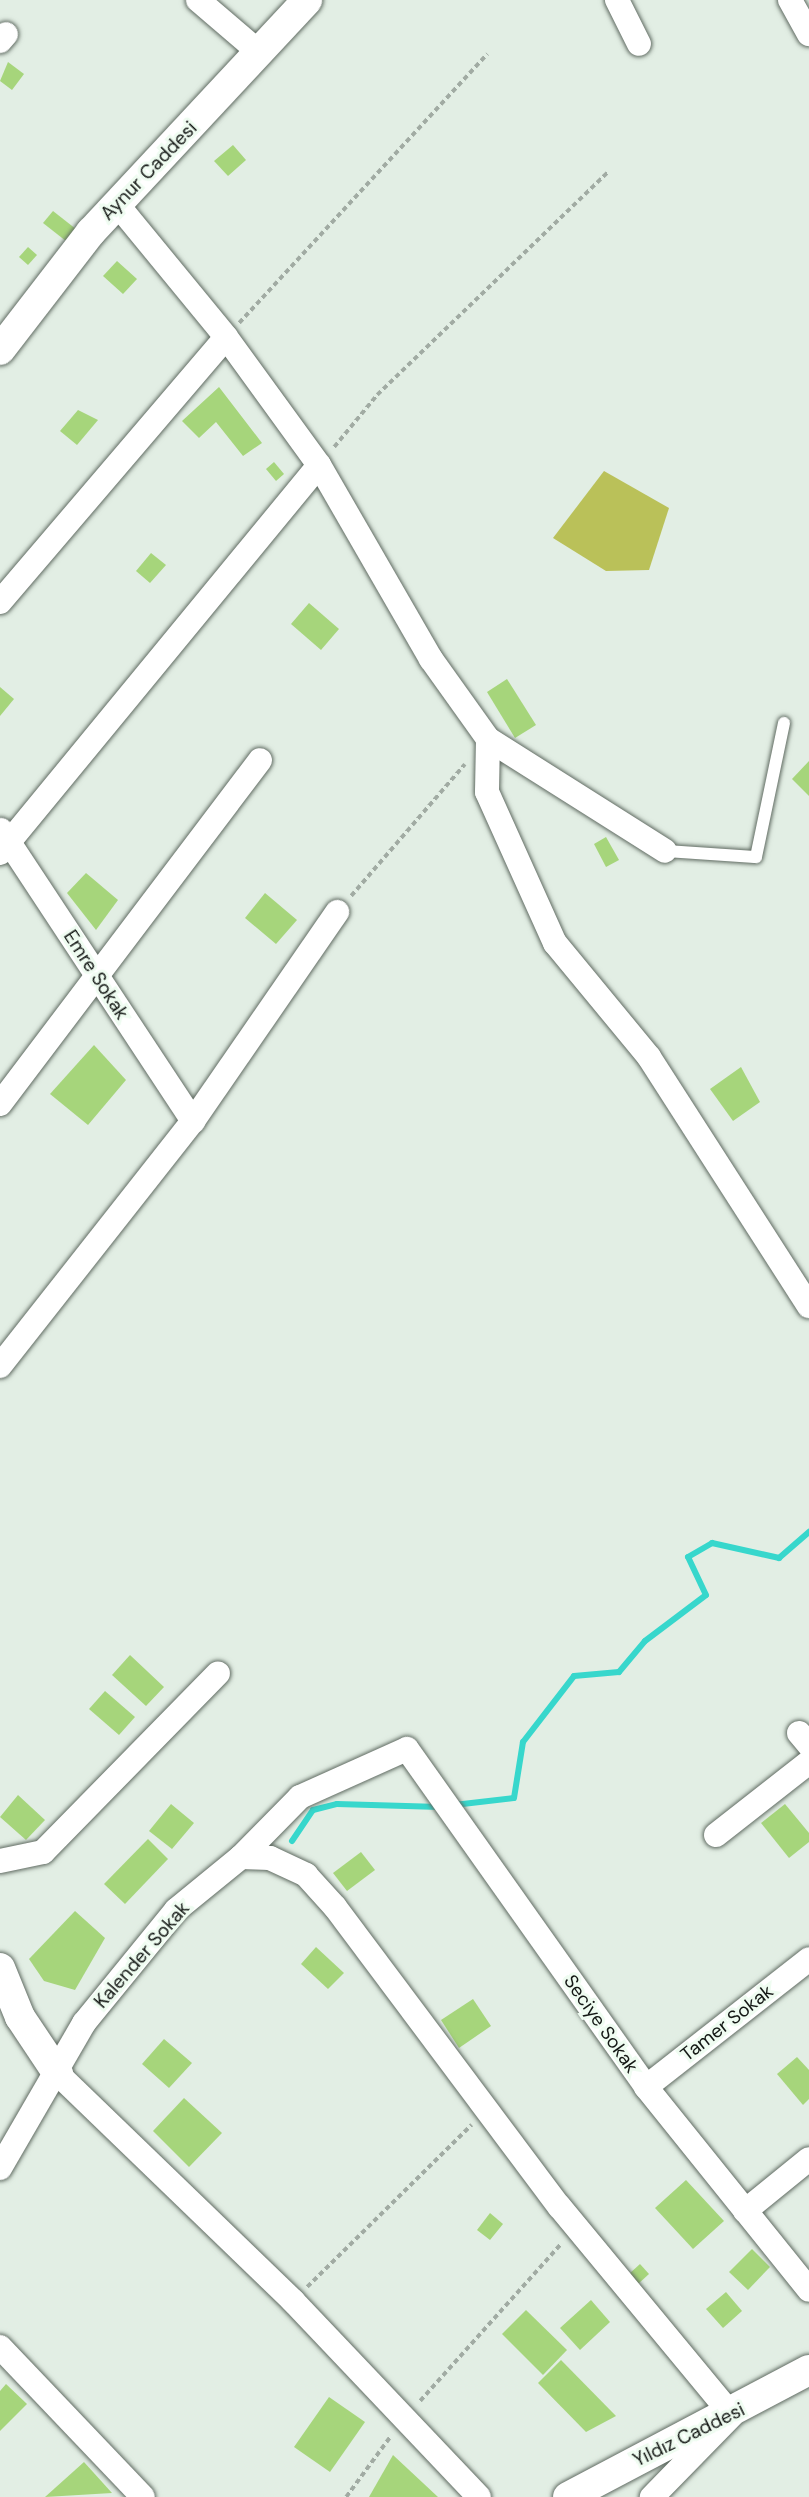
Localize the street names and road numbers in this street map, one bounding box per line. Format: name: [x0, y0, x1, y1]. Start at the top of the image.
street label: Aynur Caddesi: [96, 117, 202, 225]
street label: Emre Sokak: [59, 926, 133, 1024]
street label: Kalender Sokak: [90, 1897, 194, 2013]
street label: Seciye Sokak: [559, 1971, 643, 2077]
street label: Tamer Sokak: [676, 1980, 778, 2066]
street label: Yıldız Caddesi: [629, 2398, 749, 2472]

